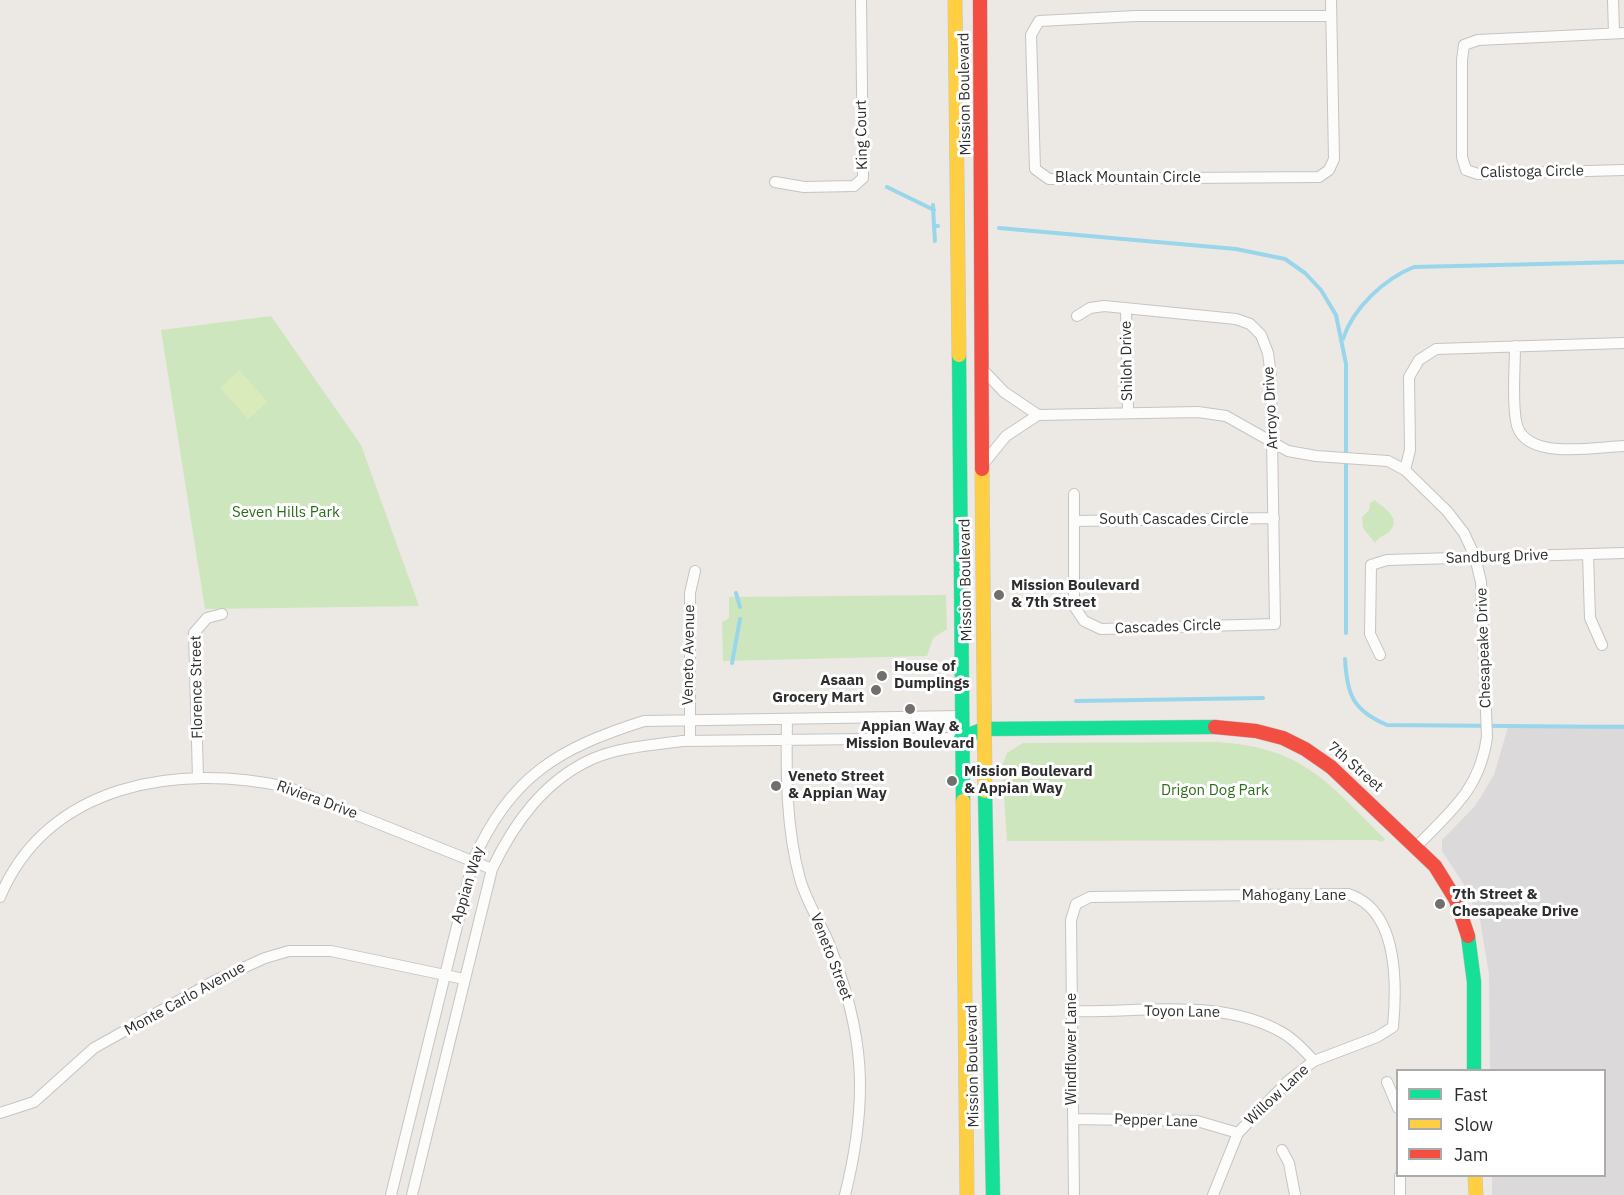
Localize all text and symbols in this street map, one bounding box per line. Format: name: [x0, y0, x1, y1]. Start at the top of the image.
street label: Mission Boulevard: [955, 32, 975, 156]
street label: King Court: [852, 100, 872, 170]
street label: Calistoga Circle: [1480, 162, 1584, 182]
street label: Black Mountain Circle: [1055, 169, 1201, 187]
street label: Shiloh Drive: [1117, 321, 1137, 401]
street label: Arroyo Drive: [1260, 366, 1282, 450]
park label: Seven Hills Park: [232, 504, 340, 522]
street label: South Cascades Circle: [1099, 511, 1249, 529]
street label: Mission Boulevard: [956, 518, 976, 642]
street label: Sandburg Drive: [1445, 546, 1549, 568]
place label: Mission Boulevard & 7th Street: [1011, 577, 1140, 612]
street label: Chesapeake Drive: [1473, 587, 1495, 709]
marker: Mission Boulevard & 7th Street: [992, 588, 1006, 602]
street label: Veneto Avenue: [679, 604, 699, 706]
street label: Cascades Circle: [1115, 616, 1221, 638]
street label: Florence Street: [187, 635, 207, 739]
place label: House of Dumplings: [894, 658, 970, 693]
marker: House of Dumplings: [875, 669, 889, 683]
place label: Asaan Grocery Mart: [772, 672, 864, 707]
marker: Asaan Grocery Mart: [869, 683, 883, 697]
marker: Appian Way & Mission Boulevard: [903, 702, 917, 716]
place label: Appian Way & Mission Boulevard: [846, 718, 974, 753]
street label: 7th Street: [1324, 738, 1386, 796]
place label: Mission Boulevard & Appian Way: [964, 763, 1093, 798]
place label: Veneto Street & Appian Way: [788, 768, 887, 803]
marker: Mission Boulevard & Appian Way: [945, 774, 959, 788]
street label: Riviera Drive: [274, 777, 360, 823]
marker: Veneto Street & Appian Way: [769, 779, 783, 793]
park label: Drigon Dog Park: [1161, 782, 1269, 800]
street label: Appian Way: [448, 844, 488, 926]
place label: 7th Street & Chesapeake Drive: [1452, 886, 1579, 921]
street label: Mahogany Lane: [1242, 887, 1346, 905]
marker: 7th Street & Chesapeake Drive: [1433, 897, 1447, 911]
street label: Veneto Street: [806, 911, 856, 1003]
street label: Monte Carlo Avenue: [122, 958, 248, 1040]
street label: Windflower Lane: [1063, 993, 1081, 1105]
street label: Toyon Lane: [1144, 1002, 1220, 1022]
street label: Mission Boulevard: [963, 1004, 983, 1128]
street label: Willow Lane: [1241, 1061, 1313, 1129]
legend: [1396, 1069, 1606, 1177]
text: Fast: [1454, 1083, 1488, 1106]
street label: Pepper Lane: [1114, 1111, 1198, 1131]
text: Slow: [1454, 1113, 1493, 1136]
text: Jam: [1454, 1143, 1489, 1166]

